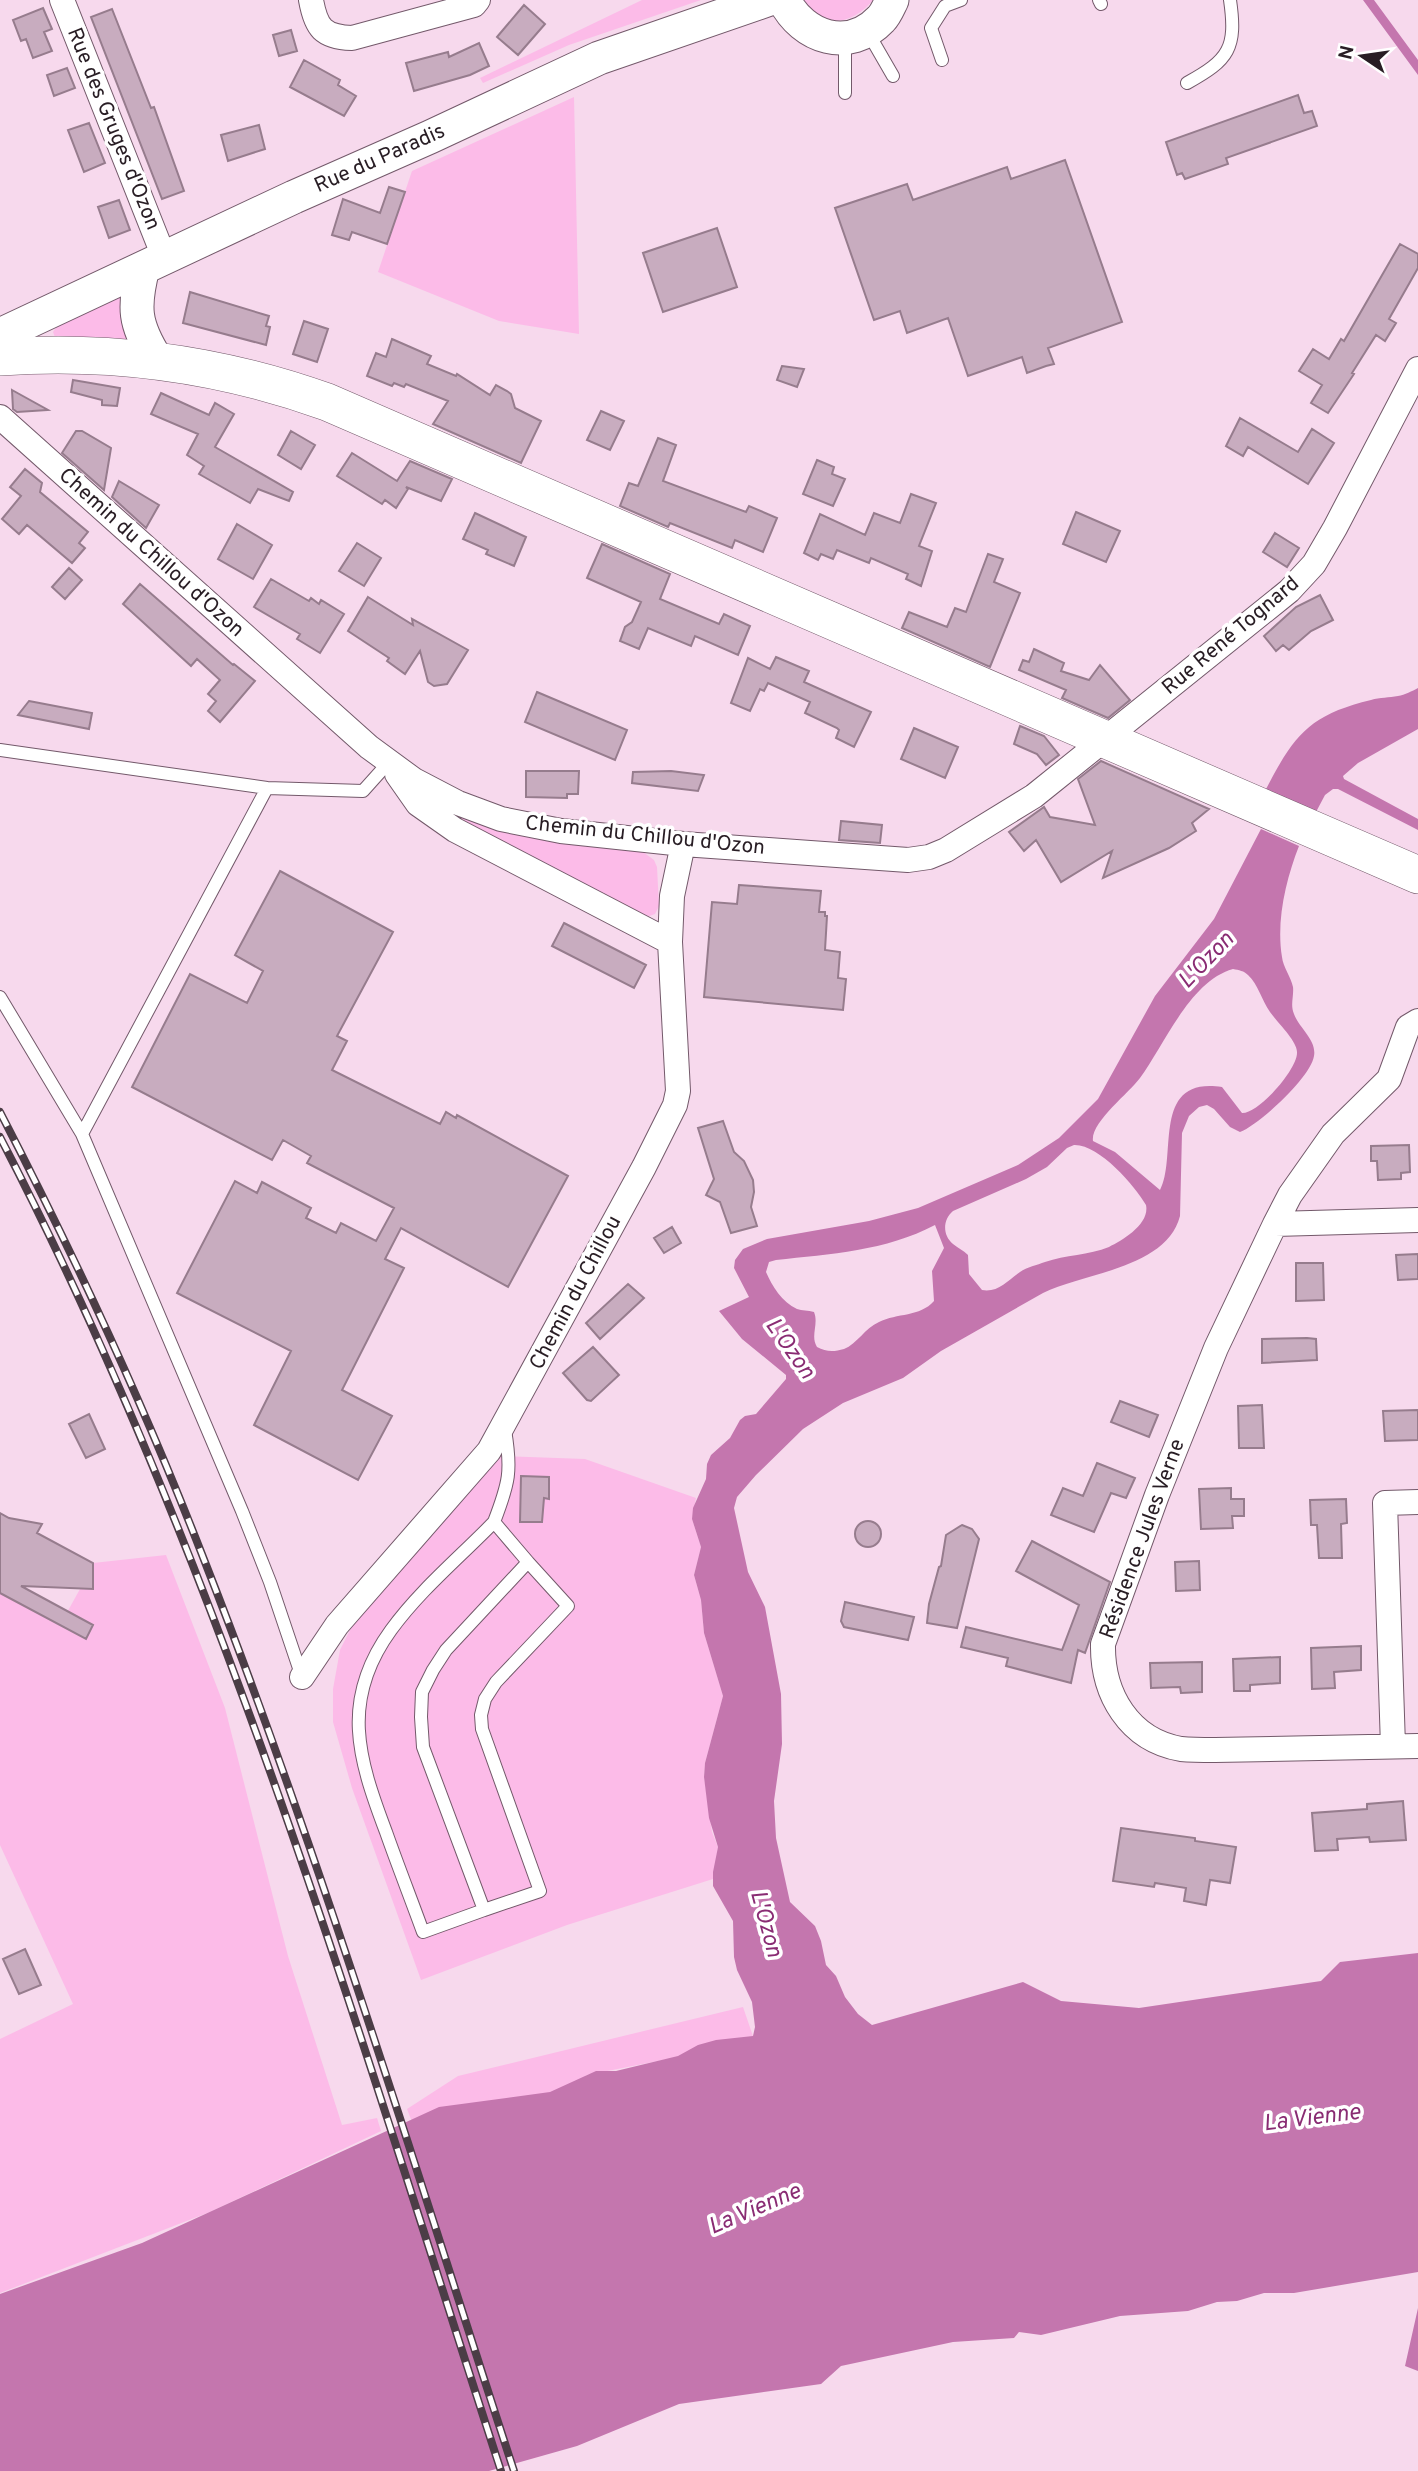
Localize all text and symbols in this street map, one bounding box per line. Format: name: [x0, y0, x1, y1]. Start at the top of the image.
north arrow: [1327, 21, 1397, 91]
street label: Rue des Gruges d'Ozon: [60, 24, 166, 234]
text: N: [1334, 43, 1361, 62]
street label: Rue du Paradis: [310, 118, 450, 200]
street label: Chemin du Chillou d'Ozon: [52, 462, 250, 644]
street label: Rue René Tognard: [1157, 571, 1305, 701]
street label: Chemin du Chillou d'Ozon: [524, 810, 766, 862]
water label: L'Ozon: [1173, 926, 1241, 996]
street label: Chemin du Chillou: [524, 1211, 628, 1375]
water label: L'Ozon: [758, 1313, 821, 1386]
street label: Résidence Jules Verne: [1094, 1435, 1192, 1643]
water label: L'Ozon: [742, 1887, 788, 1961]
water label: La Vienne: [1262, 2099, 1363, 2139]
water label: La Vienne: [704, 2177, 807, 2242]

